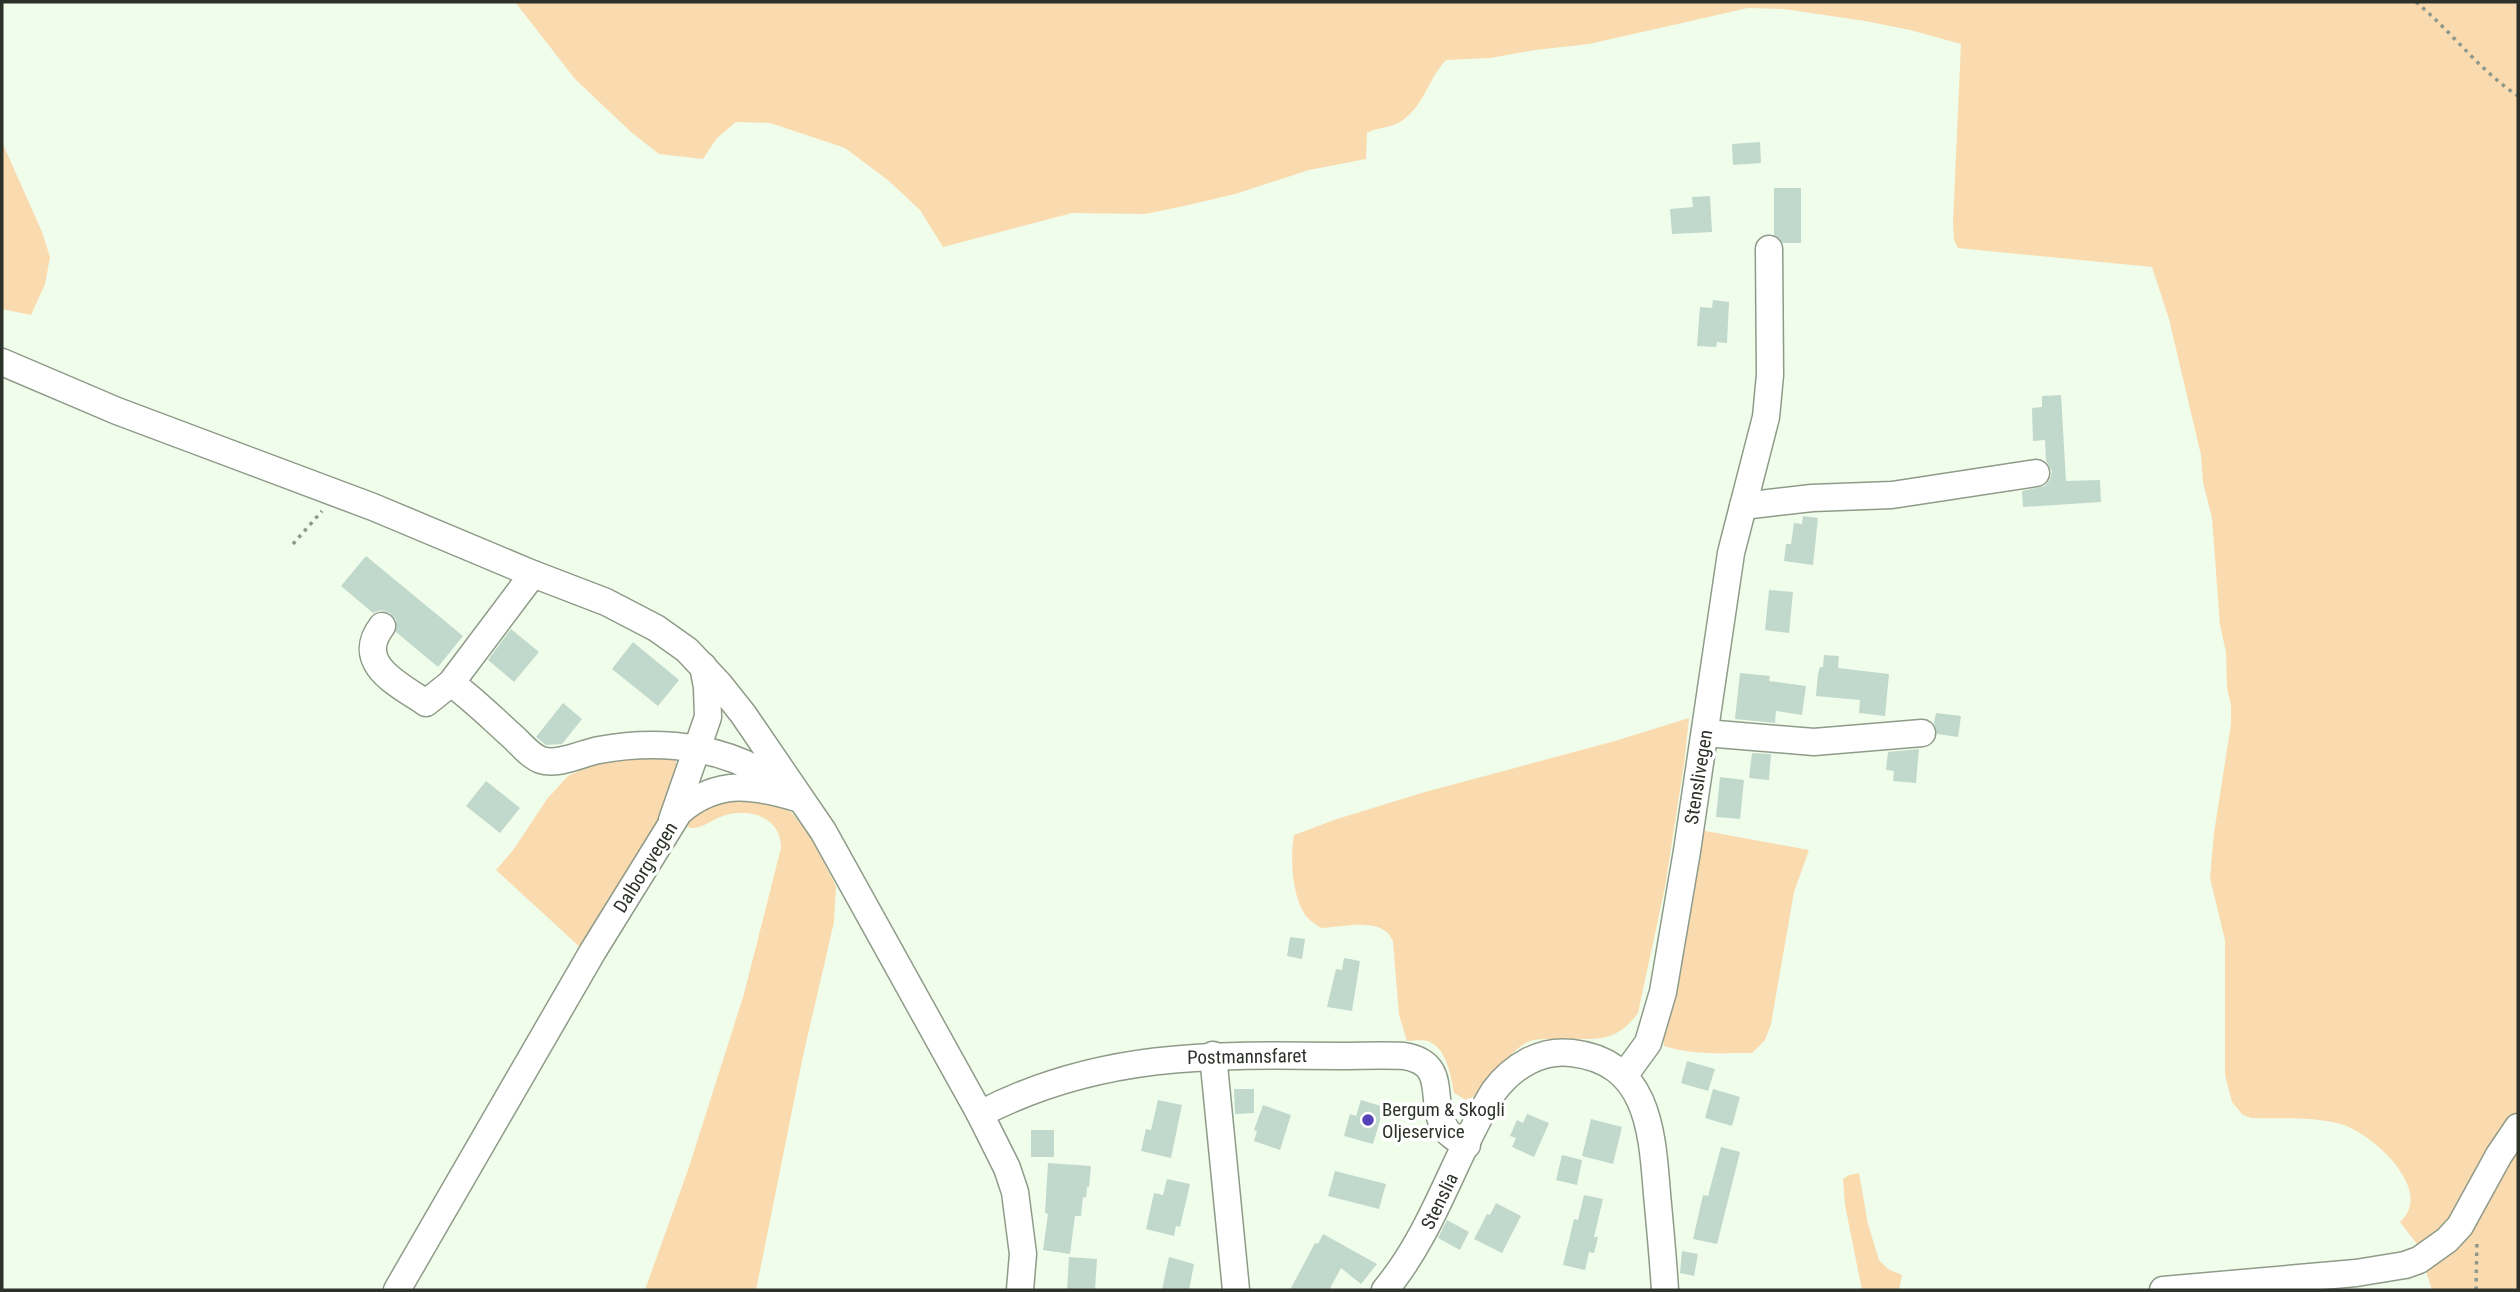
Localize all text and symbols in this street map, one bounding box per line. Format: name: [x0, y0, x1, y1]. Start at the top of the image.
street label: Stenslivegen: [1680, 728, 1717, 826]
street label: Dalborgvegen: [608, 818, 682, 917]
street label: Postmannsfaret: [1187, 1044, 1307, 1069]
place label: Bergum & Skogli Oljeservice: [1382, 1098, 1505, 1143]
marker: Bergum & Skogli Oljeservice: [1360, 1112, 1376, 1128]
street label: Stenslia: [1416, 1169, 1463, 1233]

